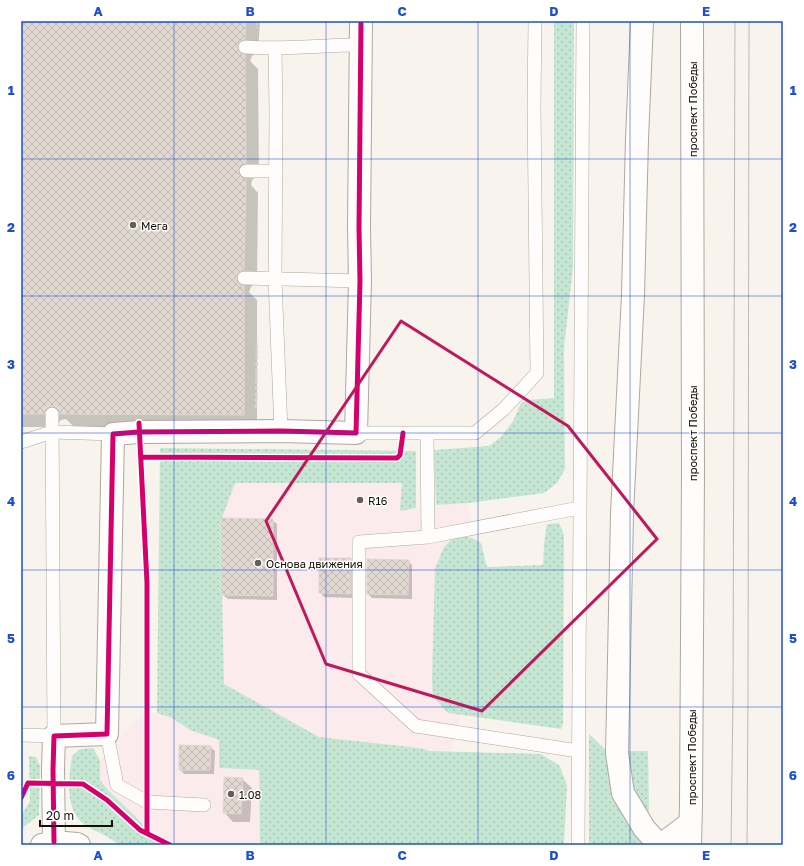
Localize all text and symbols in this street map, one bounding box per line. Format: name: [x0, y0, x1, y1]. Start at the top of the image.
text: A: [93, 3, 103, 19]
text: B: [245, 3, 255, 19]
text: C: [397, 3, 407, 19]
text: D: [549, 3, 559, 19]
text: E: [702, 3, 710, 19]
street label: проспект Победы: [686, 61, 699, 157]
text: 1: [8, 82, 15, 98]
text: 1: [790, 82, 797, 98]
text: 2: [7, 219, 15, 235]
place label: Мега: [141, 219, 168, 232]
text: 2: [789, 219, 797, 235]
marker: Мега: [128, 220, 138, 230]
text: 3: [7, 356, 15, 372]
text: 3: [789, 356, 797, 372]
street label: проспект Победы: [686, 385, 699, 481]
text: 4: [7, 493, 15, 509]
text: 4: [789, 493, 797, 509]
place label: R16: [368, 494, 388, 507]
marker: R16: [355, 495, 365, 505]
place label: Основа движения: [266, 557, 363, 570]
marker: Основа движения: [253, 558, 263, 568]
text: 5: [7, 630, 15, 646]
text: 5: [789, 630, 797, 646]
street label: проспект Победы: [685, 709, 698, 805]
text: 6: [7, 767, 15, 783]
text: 6: [789, 767, 797, 783]
place label: 1.08: [239, 788, 261, 801]
marker: 1.08: [226, 789, 236, 799]
scale bar: [40, 802, 112, 828]
text: 20 m: [46, 808, 74, 823]
text: A: [93, 847, 103, 863]
text: B: [245, 847, 255, 863]
text: C: [397, 847, 407, 863]
text: D: [549, 847, 559, 863]
text: E: [702, 847, 710, 863]

